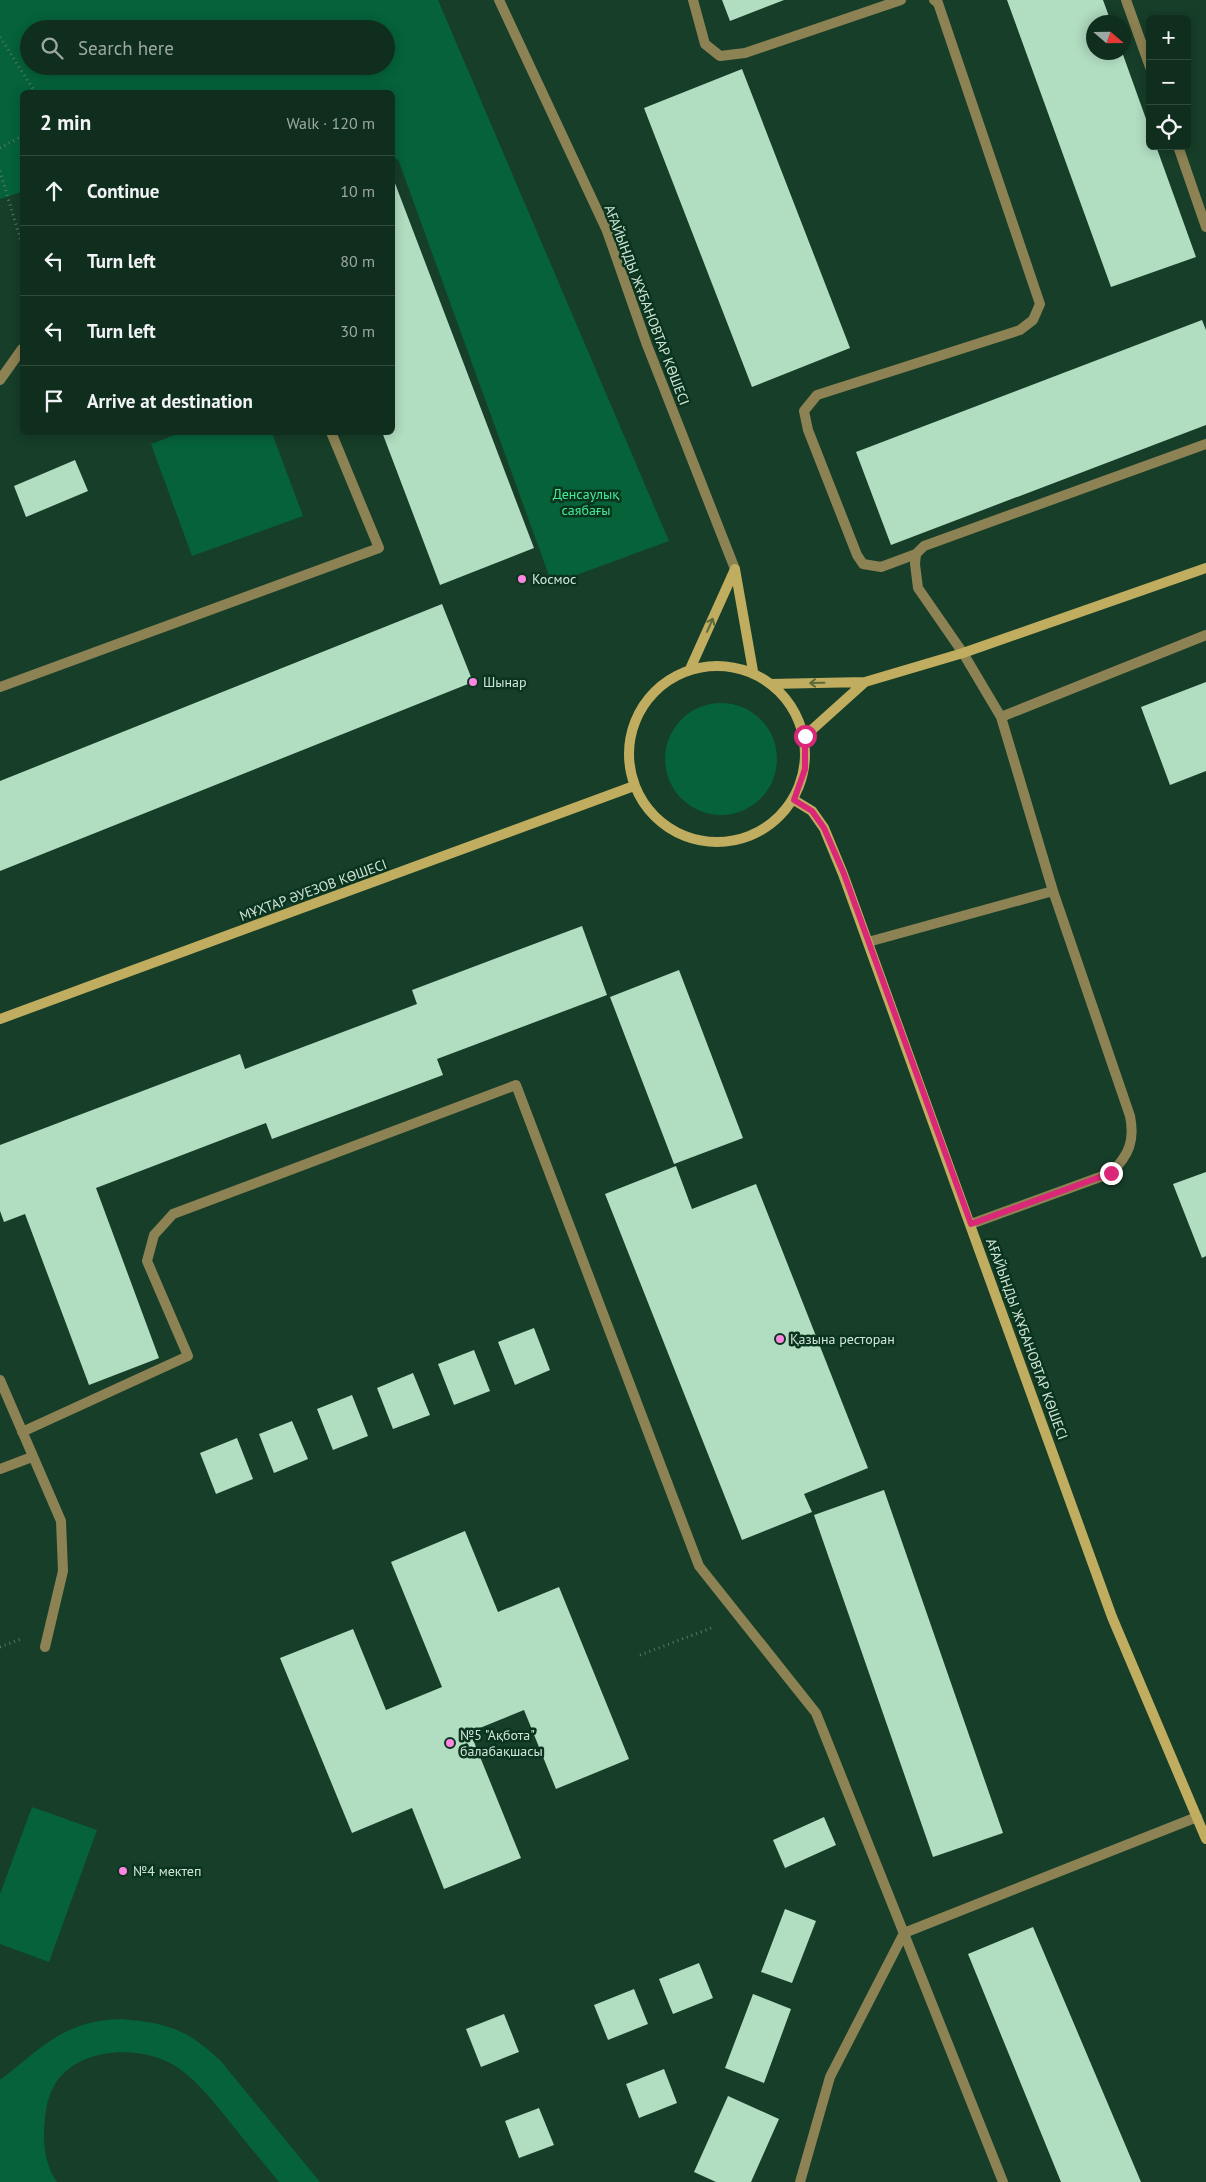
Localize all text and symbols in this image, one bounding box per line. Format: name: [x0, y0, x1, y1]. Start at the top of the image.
north arrow: [1086, 15, 1131, 60]
map controls: [1146, 15, 1191, 150]
button: +: [1146, 15, 1191, 60]
search box: [20, 20, 395, 75]
icon: search: [38, 34, 66, 62]
text: Search here: [78, 36, 174, 60]
button: −: [1146, 60, 1191, 105]
button: locate: [1146, 105, 1191, 150]
text: 2 min: [40, 109, 91, 136]
text: Walk · 120 m: [286, 113, 375, 133]
icon: ahead: [40, 177, 68, 205]
text: Continue: [87, 179, 159, 203]
text: 10 m: [340, 181, 375, 201]
street label: АҒАЙЫНДЫ ЖҰБАНОВТАР КӨШЕСІ: [600, 202, 694, 408]
icon: left: [40, 247, 68, 275]
text: Turn left: [87, 249, 156, 273]
text: 80 m: [340, 251, 375, 271]
icon: left: [40, 317, 68, 345]
text: Turn left: [87, 319, 156, 343]
text: 30 m: [340, 321, 375, 341]
icon: arrive: [40, 387, 68, 415]
text: Arrive at destination: [87, 389, 253, 413]
park label: Денсаулық саябағы: [553, 485, 619, 519]
place label: Космос: [532, 570, 576, 588]
marker: Космос: [516, 573, 528, 585]
one-way arrow: [705, 618, 715, 633]
place label: Шынар: [483, 673, 527, 691]
marker: Шынар: [467, 676, 479, 688]
one-way arrow: [810, 678, 826, 688]
route start: [794, 725, 817, 748]
street label: МҰХТАР ӘУЕЗОВ КӨШЕСІ: [237, 855, 389, 925]
route end: [1100, 1162, 1123, 1185]
street label: АҒАЙЫНДЫ ЖҰБАНОВТАР КӨШЕСІ: [982, 1236, 1072, 1442]
place label: Қазына ресторан: [790, 1330, 895, 1348]
marker: Қазына ресторан: [774, 1333, 786, 1345]
place label: №5 "Ақбота" балабақшасы: [460, 1726, 543, 1760]
marker: №5 "Ақбота" балабақшасы: [444, 1737, 456, 1749]
place label: №4 мектеп: [133, 1862, 201, 1880]
marker: №4 мектеп: [117, 1865, 129, 1877]

